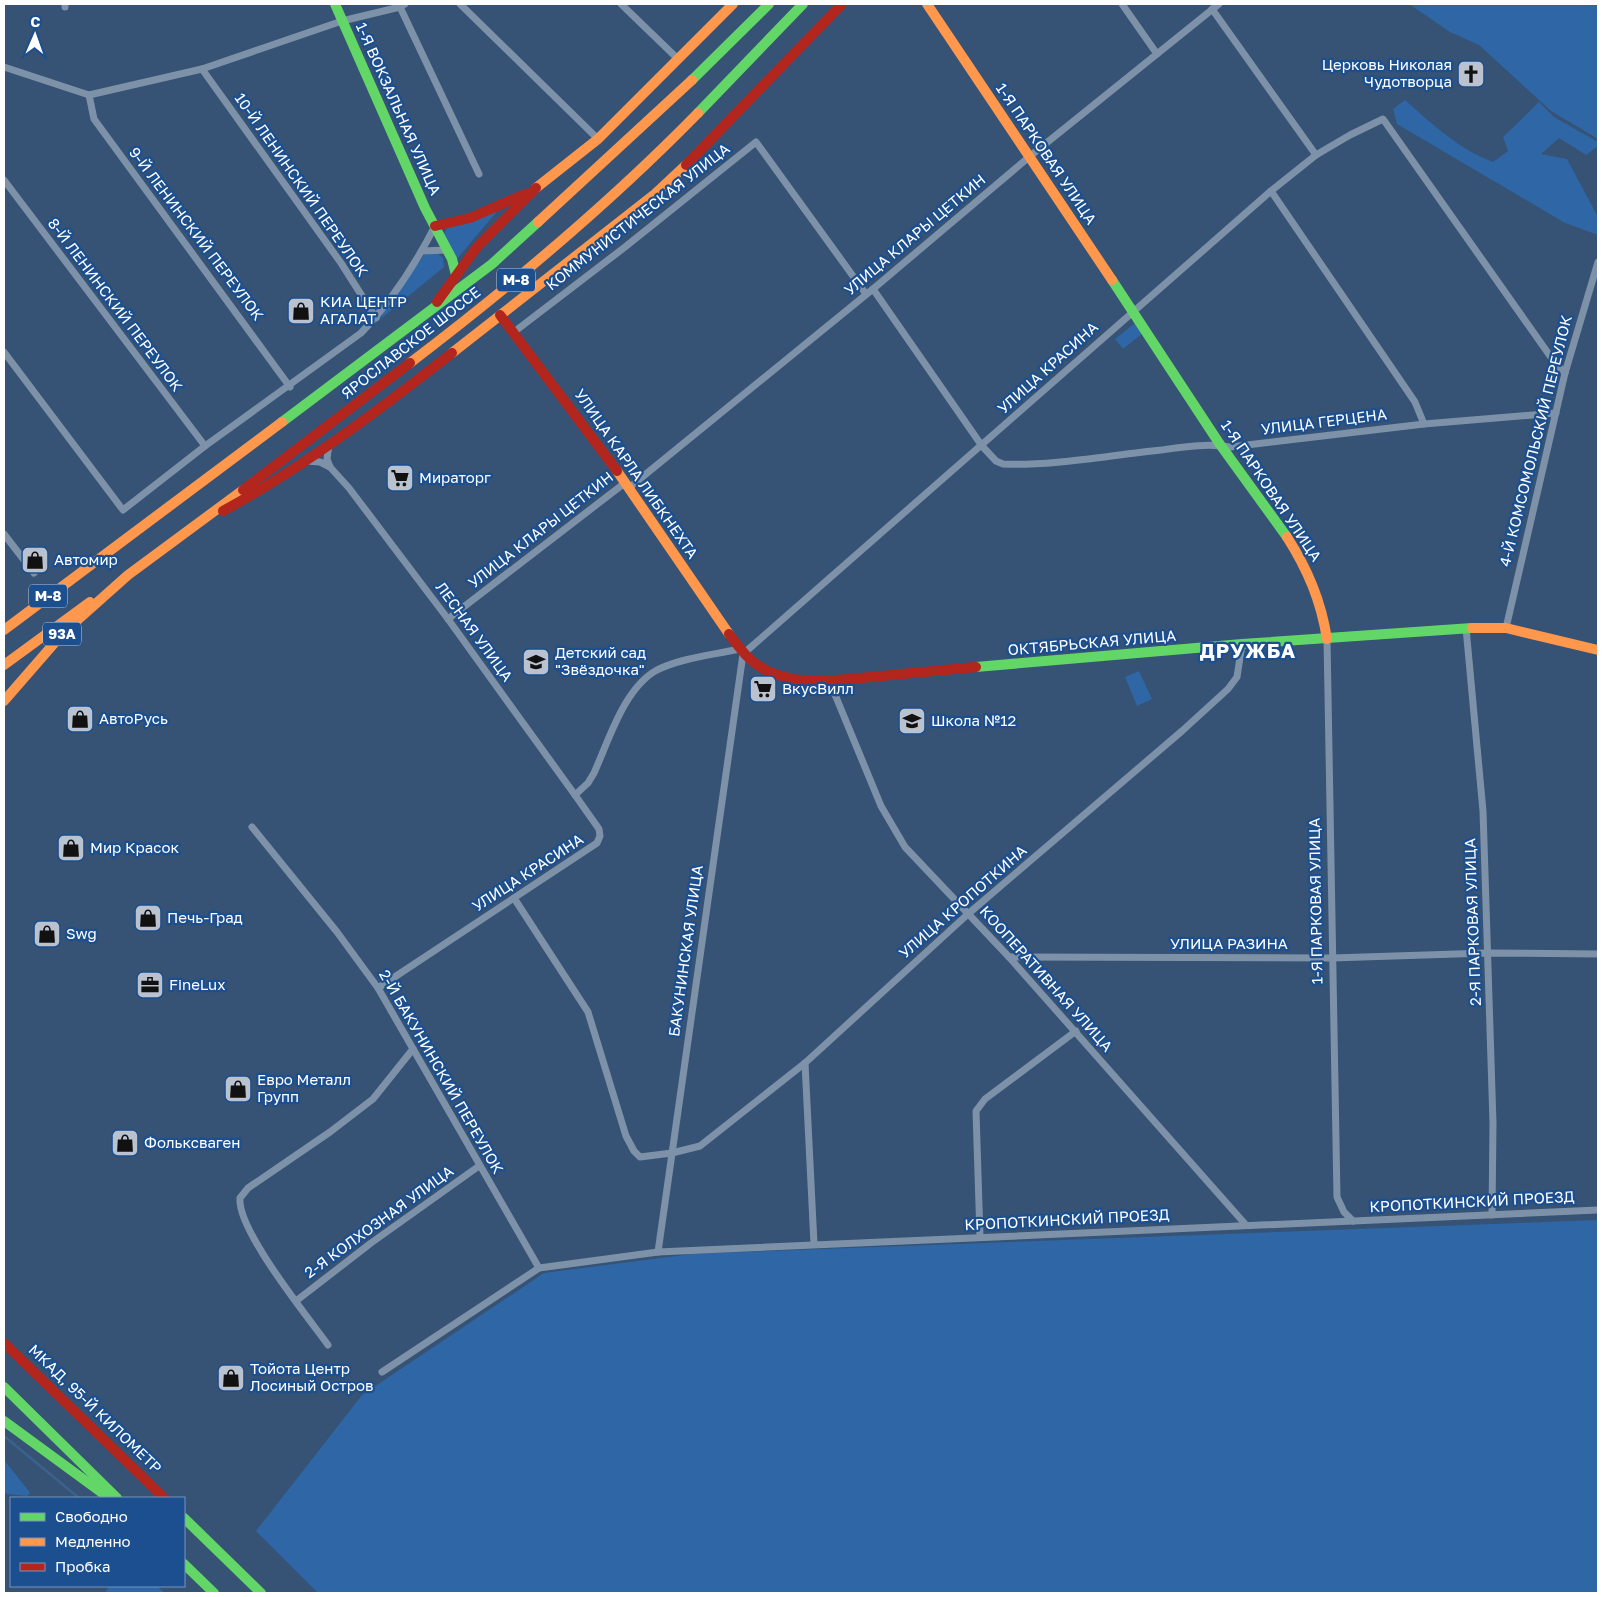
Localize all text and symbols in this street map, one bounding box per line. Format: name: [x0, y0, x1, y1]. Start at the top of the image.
north arrow: [10, 10, 60, 60]
text: С: [30, 13, 41, 30]
street label: 1-Я ВОКЗАЛЬНАЯ УЛИЦА: [353, 19, 445, 198]
place label: Церковь Николая Чудотворца: [1322, 55, 1452, 90]
church icon: Церковь Николая Чудотворца: [1456, 59, 1486, 89]
street label: 1-Я ПАРКОВАЯ УЛИЦА: [993, 79, 1101, 227]
street label: 10-Й ЛЕНИНСКИЙ ПЕРЕУЛОК: [231, 89, 372, 280]
street label: КОММУНИСТИЧЕСКАЯ УЛИЦА: [542, 139, 733, 293]
street label: 9-Й ЛЕНИНСКИЙ ПЕРЕУЛОК: [126, 143, 268, 324]
street label: УЛИЦА КЛАРЫ ЦЕТКИН: [840, 170, 989, 299]
street label: 8-Й ЛЕНИНСКИЙ ПЕРЕУЛОК: [45, 214, 187, 395]
road number: М-8: [497, 268, 535, 292]
street label: ЯРОСЛАВСКОЕ ШОССЕ: [337, 282, 484, 402]
place label: КИА ЦЕНТР АГАЛАТ: [320, 292, 407, 327]
shop icon: КИА ЦЕНТР АГАЛАТ: [286, 296, 316, 326]
street label: 4-Й КОМСОМОЛЬСКИЙ ПЕРЕУЛОК: [1495, 313, 1575, 568]
street label: УЛИЦА КРАСИНА: [993, 317, 1101, 417]
street label: УЛИЦА КАРЛА ЛИБКНЕХТА: [571, 385, 702, 562]
street label: УЛИЦА ГЕРЦЕНА: [1260, 404, 1388, 438]
street label: 1-Я ПАРКОВАЯ УЛИЦА: [1218, 416, 1326, 564]
supermarket icon: Мираторг: [385, 463, 415, 493]
street label: УЛИЦА КЛАРЫ ЦЕТКИН: [464, 467, 616, 591]
place label: Мираторг: [419, 468, 491, 486]
shop icon: Автомир: [20, 545, 50, 575]
place label: Автомир: [54, 550, 118, 568]
street label: ЛЕСНАЯ УЛИЦА: [433, 578, 517, 685]
road number: М-8: [29, 584, 67, 608]
road number: 93A: [43, 622, 81, 646]
street label: ОКТЯБРЬСКАЯ УЛИЦА: [1007, 626, 1177, 658]
district label: ДРУЖБА: [1200, 638, 1296, 662]
place label: Детский сад "Звёздочка": [555, 643, 646, 678]
school or university icon: Детский сад "Звёздочка": [521, 647, 551, 677]
supermarket icon: ВкусВилл: [748, 674, 778, 704]
place label: ВкусВилл: [782, 679, 854, 697]
shop icon: АвтоРусь: [65, 704, 95, 734]
school or university icon: Школа №12: [897, 706, 927, 736]
place label: АвтоРусь: [99, 709, 168, 727]
place label: Школа №12: [931, 711, 1016, 729]
street label: 1-Я ПАРКОВАЯ УЛИЦА: [1305, 818, 1325, 984]
street label: УЛИЦА КРАСИНА: [468, 830, 586, 915]
shop icon: Мир Красок: [56, 833, 86, 863]
place label: Мир Красок: [90, 838, 179, 856]
street label: 2-Я ПАРКОВАЯ УЛИЦА: [1460, 838, 1484, 1006]
street label: УЛИЦА КРОПОТКИНА: [895, 841, 1030, 962]
street label: БАКУНИНСКАЯ УЛИЦА: [664, 864, 706, 1038]
street label: КООПЕРАТИВНАЯ УЛИЦА: [977, 902, 1117, 1055]
shop icon: Печь-Град: [133, 903, 163, 933]
place label: Печь-Град: [167, 908, 243, 926]
shop icon: Swg: [32, 919, 62, 949]
place label: Swg: [66, 924, 97, 942]
street label: УЛИЦА РАЗИНА: [1170, 934, 1288, 952]
street label: 2-Й БАКУНИНСКИЙ ПЕРЕУЛОК: [376, 966, 508, 1177]
office icon: FineLux: [135, 970, 165, 1000]
place label: FineLux: [169, 975, 225, 993]
place label: Евро Металл Групп: [257, 1070, 351, 1105]
shop icon: Евро Металл Групп: [223, 1074, 253, 1104]
shop icon: Фольксваген: [110, 1128, 140, 1158]
place label: Фольксваген: [144, 1133, 240, 1151]
street label: 2-Я КОЛХОЗНАЯ УЛИЦА: [301, 1161, 456, 1281]
street label: КРОПОТКИНСКИЙ ПРОЕЗД: [1369, 1187, 1575, 1215]
street label: КРОПОТКИНСКИЙ ПРОЕЗД: [964, 1205, 1170, 1233]
street label: МКАД, 95-Й КИЛОМЕТР: [26, 1340, 166, 1477]
place label: Тойота Центр Лосиный Остров: [250, 1359, 373, 1394]
shop icon: Тойота Центр Лосиный Остров: [216, 1363, 246, 1393]
legend: [10, 1497, 185, 1587]
text: Свободно: [55, 1507, 128, 1525]
text: Медленно: [55, 1532, 131, 1550]
text: Пробка: [55, 1557, 110, 1575]

